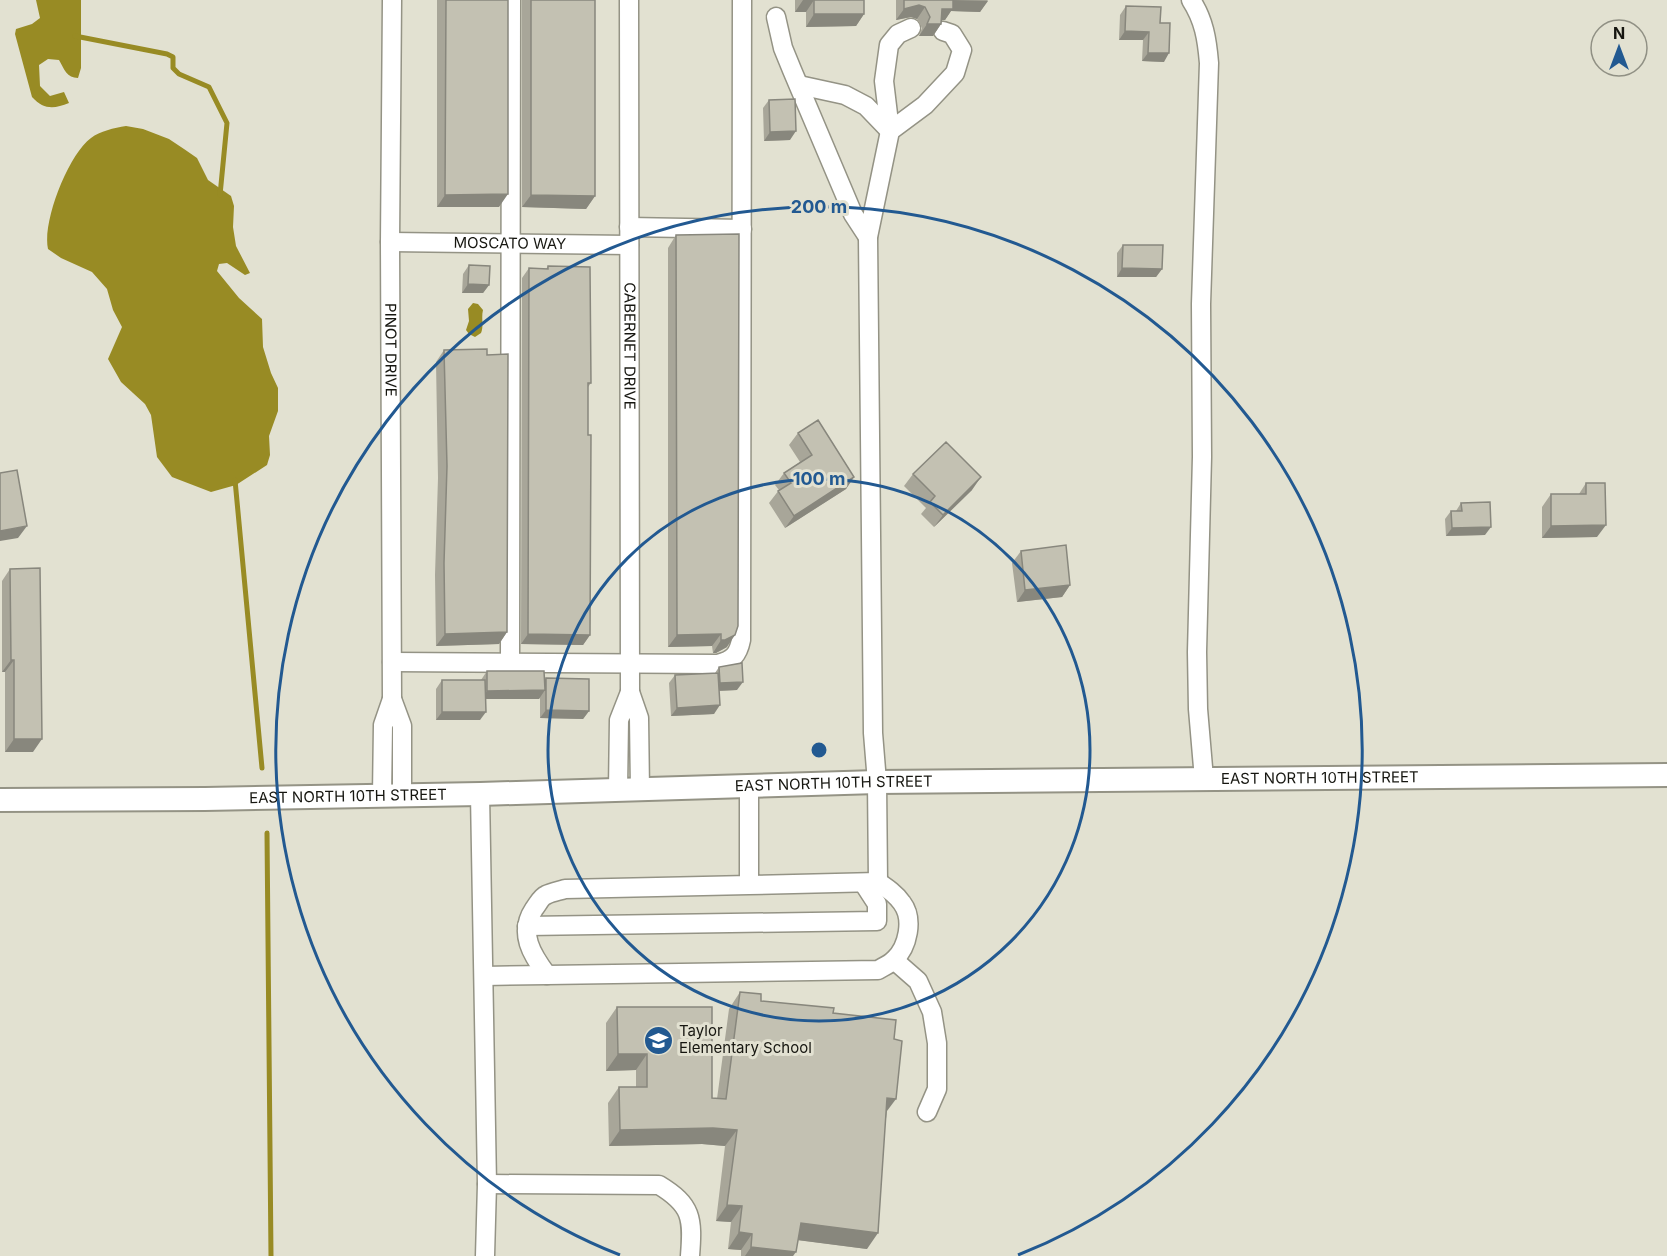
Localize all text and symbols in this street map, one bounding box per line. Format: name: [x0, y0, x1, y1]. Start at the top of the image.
north arrow: [1589, 18, 1649, 78]
text: N: [1613, 23, 1625, 43]
text: 200 m: [791, 196, 847, 217]
street label: MOSCATO WAY: [454, 233, 566, 253]
street label: CABERNET DRIVE: [620, 282, 640, 410]
street label: PINOT DRIVE: [381, 303, 401, 397]
text: 100 m: [793, 468, 845, 489]
centre of rings: [809, 740, 829, 760]
street label: EAST NORTH 10TH STREET: [1221, 767, 1419, 788]
street label: EAST NORTH 10TH STREET: [735, 772, 933, 795]
street label: EAST NORTH 10TH STREET: [249, 785, 447, 807]
place label: Taylor Elementary School: [679, 1021, 812, 1057]
school or university icon: Taylor Elementary School: [642, 1024, 674, 1056]

